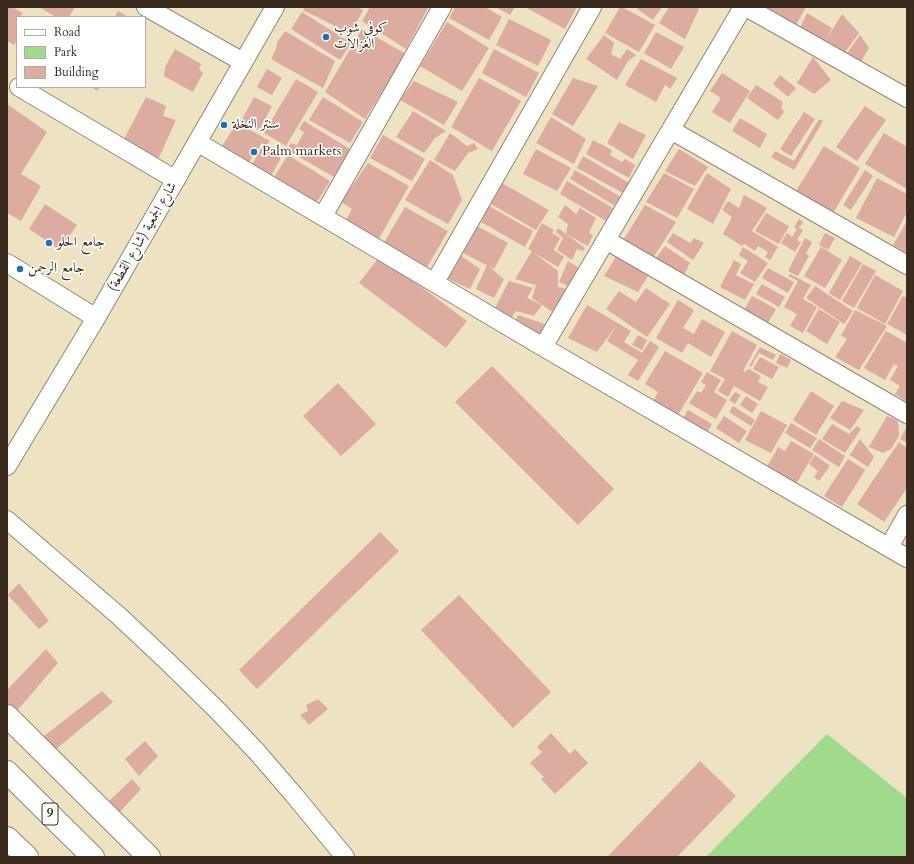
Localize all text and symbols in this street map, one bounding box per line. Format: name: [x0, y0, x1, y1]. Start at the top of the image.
legend: [16, 16, 146, 88]
place label: كوفي شوب الغزالات: [334, 21, 388, 54]
text: Road: [54, 24, 80, 40]
marker: كوفي شوب الغزالات: [321, 32, 331, 42]
text: Park: [54, 44, 77, 60]
text: Building: [54, 64, 98, 80]
place label: سنتر النخلة: [232, 117, 279, 133]
marker: سنتر النخلة: [219, 120, 229, 130]
place label: Palm markets: [262, 144, 341, 160]
marker: Palm markets: [249, 147, 259, 157]
street label: شارع الجمعية (شارع القطعة): [105, 179, 181, 295]
place label: جامع الحلو: [57, 235, 105, 251]
marker: جامع الحلو: [44, 238, 54, 248]
place label: جامع الرحمن: [28, 261, 85, 277]
marker: جامع الرحمن: [15, 264, 25, 274]
road number: 9: [42, 803, 58, 825]

